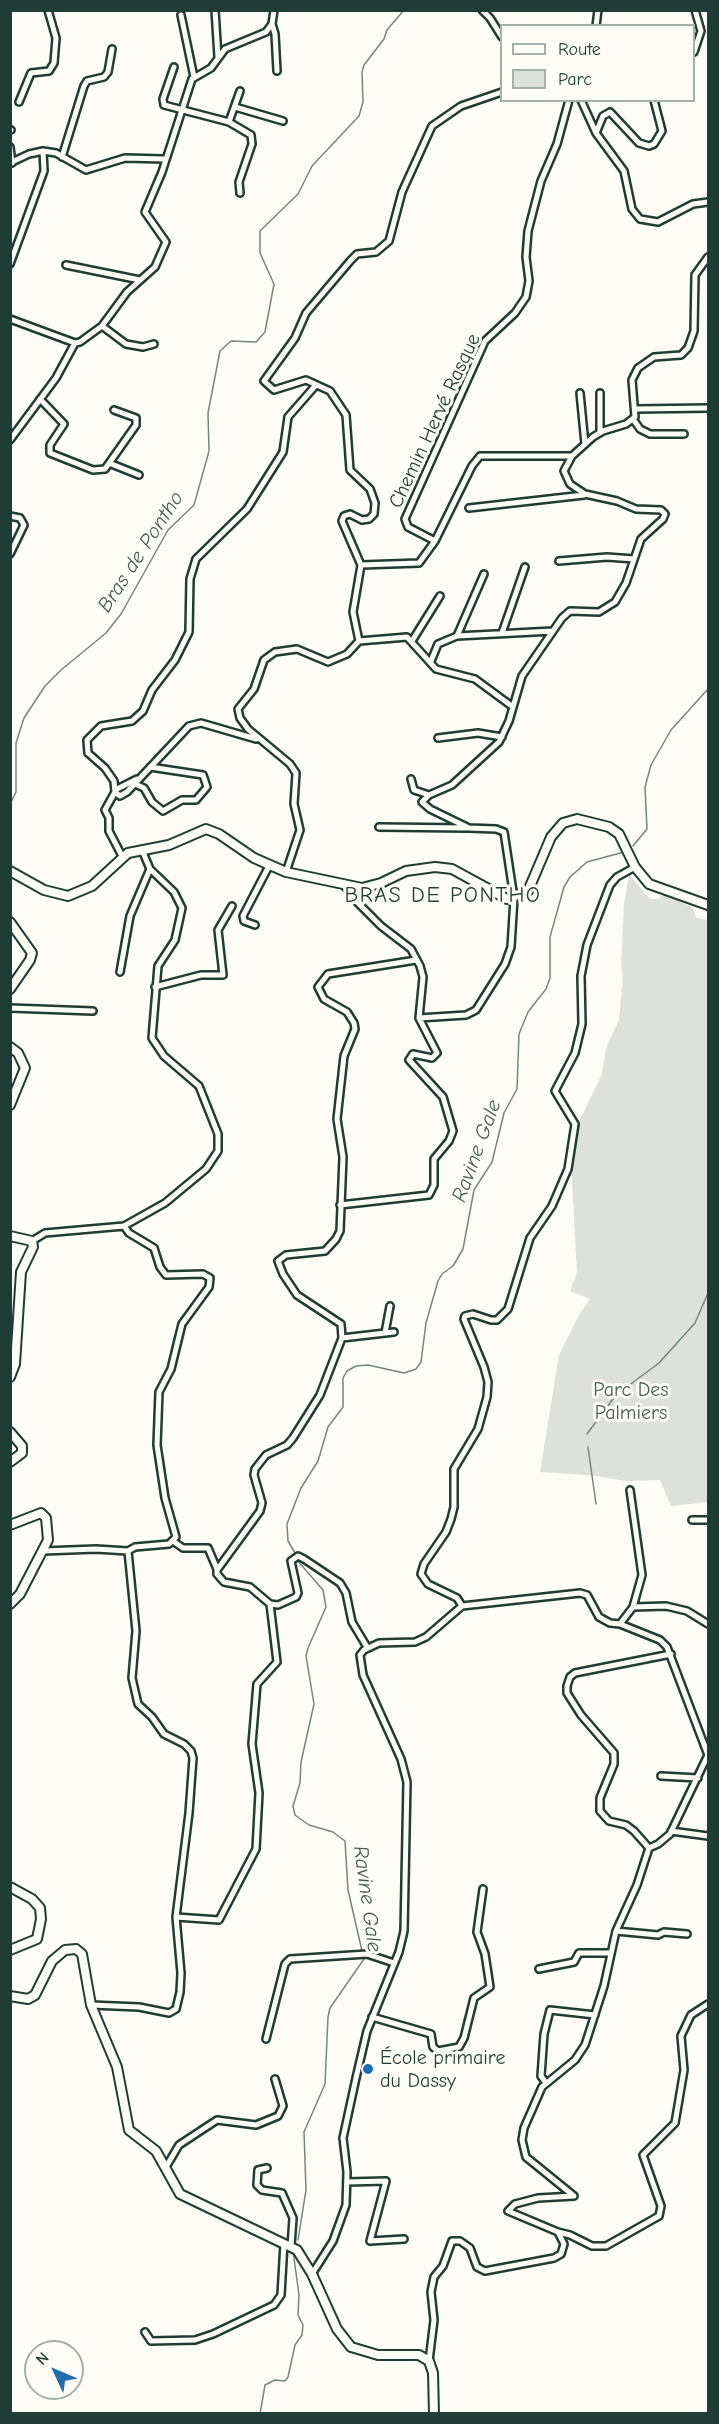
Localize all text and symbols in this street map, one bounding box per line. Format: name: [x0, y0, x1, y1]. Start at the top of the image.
legend: [500, 24, 695, 102]
text: Route: [558, 39, 601, 60]
text: Parc: [558, 69, 592, 90]
street label: Chemin Hervé Rasque: [384, 330, 486, 512]
water label: Bras de Pontho: [93, 487, 189, 617]
district label: BRAS DE PONTHO: [345, 883, 541, 909]
water label: Ravine Gale: [447, 1096, 507, 1206]
park label: Parc Des Palmiers: [593, 1378, 669, 1425]
water label: Ravine Gale: [347, 1844, 387, 1954]
place label: École primaire du Dassy: [380, 2046, 505, 2093]
marker: École primaire du Dassy: [361, 2062, 375, 2076]
north arrow: [24, 2340, 84, 2400]
text: N: [32, 2349, 53, 2369]

